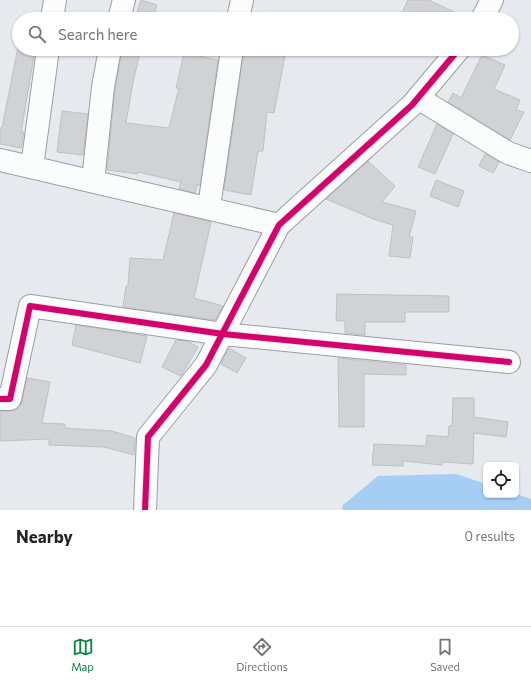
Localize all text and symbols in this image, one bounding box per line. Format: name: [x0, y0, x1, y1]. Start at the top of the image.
search box: [12, 12, 519, 56]
icon: search: [26, 23, 48, 45]
text: Search here: [58, 25, 137, 43]
map controls: [483, 462, 519, 498]
button: locate: [483, 462, 519, 498]
text: Nearby: [16, 526, 73, 547]
text: 0 results: [464, 528, 515, 544]
tab: Map: [71, 636, 94, 673]
tab: Directions: [236, 636, 288, 673]
tab: Saved: [430, 636, 460, 673]

